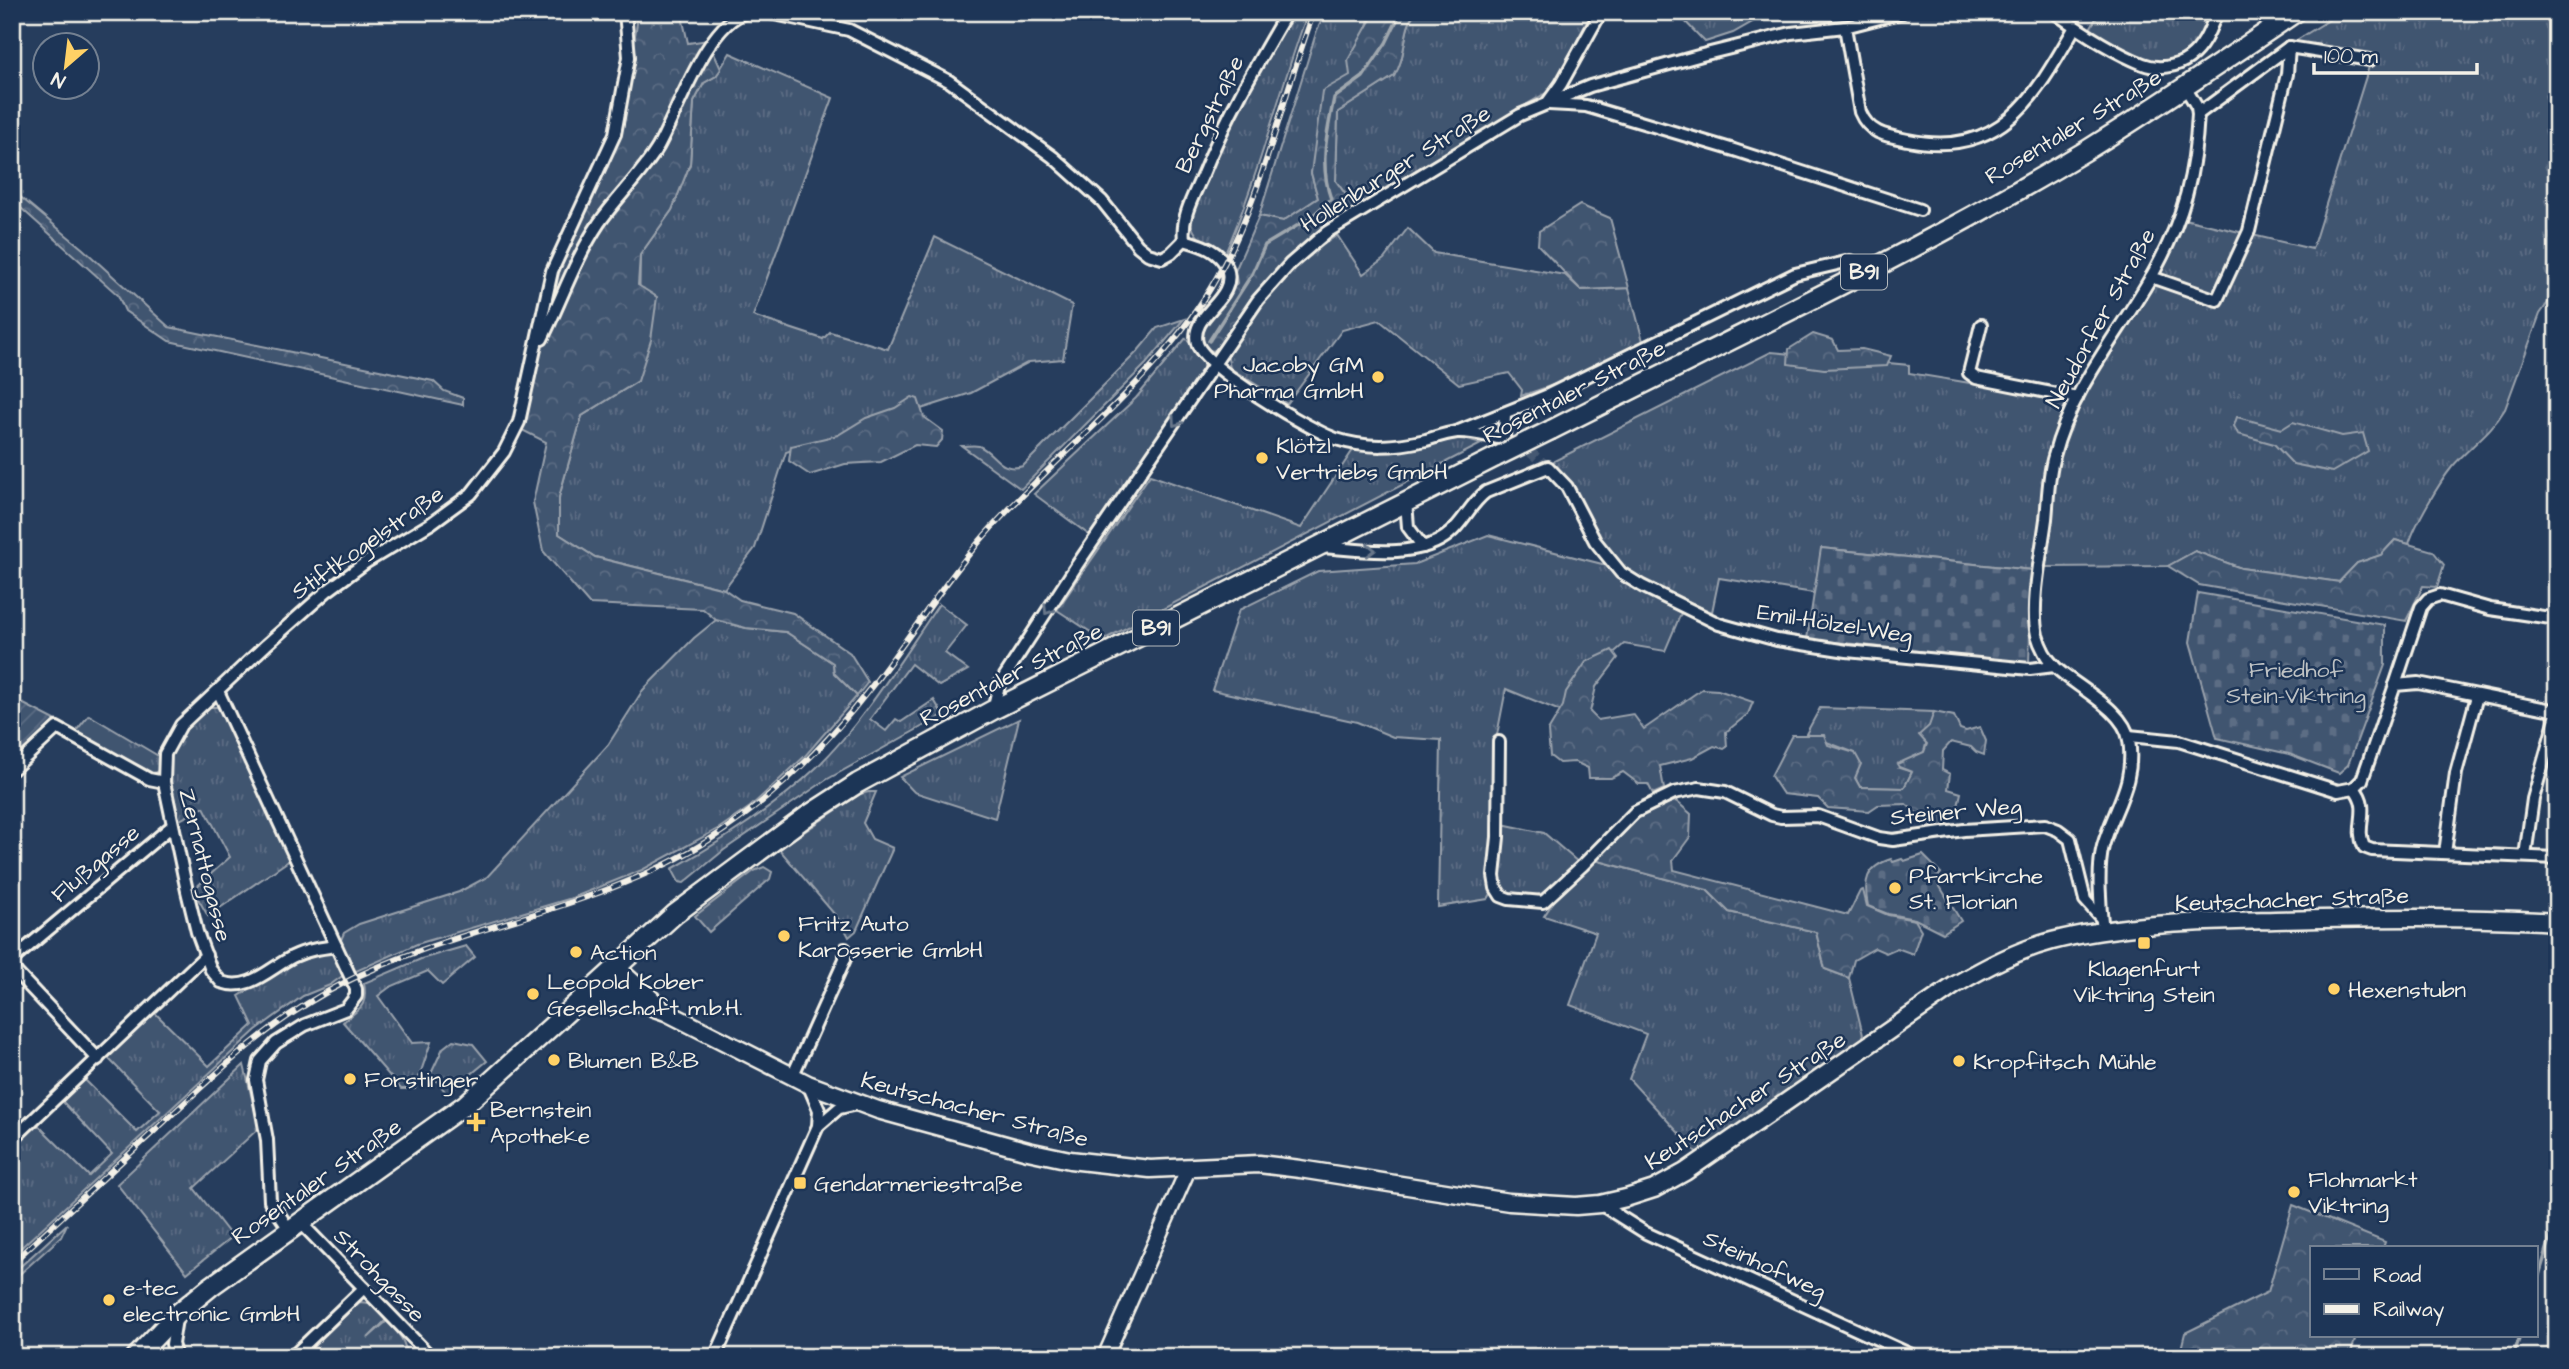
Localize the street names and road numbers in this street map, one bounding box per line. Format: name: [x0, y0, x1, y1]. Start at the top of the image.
street label: Bergstraße: [1168, 50, 1253, 179]
street label: Rosentaler Straße: [1979, 61, 2168, 192]
street label: Hollenburger Straße: [1294, 97, 1497, 241]
street label: Neudorfer Straße: [2038, 223, 2164, 414]
road number: B91: [1841, 254, 1887, 290]
street label: Rosentaler Straße: [1478, 332, 1671, 452]
street label: Stiftkogelstraße: [285, 478, 451, 608]
street label: Emil-Hölzel-Weg: [1755, 596, 1915, 653]
road number: B91: [1133, 610, 1179, 646]
street label: Rosentaler Straße: [915, 615, 1108, 735]
street label: Zernattogasse: [170, 785, 240, 946]
street label: Steiner Weg: [1889, 790, 2023, 835]
street label: Flußgasse: [45, 817, 147, 911]
street label: Keutschacher Straße: [2175, 880, 2410, 920]
street label: Keutschacher Straße: [1639, 1024, 1852, 1178]
street label: Keutschacher Straße: [858, 1064, 1092, 1156]
street label: Rosentaler Straße: [225, 1111, 408, 1253]
street label: Strohgasse: [325, 1221, 433, 1331]
street label: Steinhofweg: [1697, 1222, 1831, 1308]

